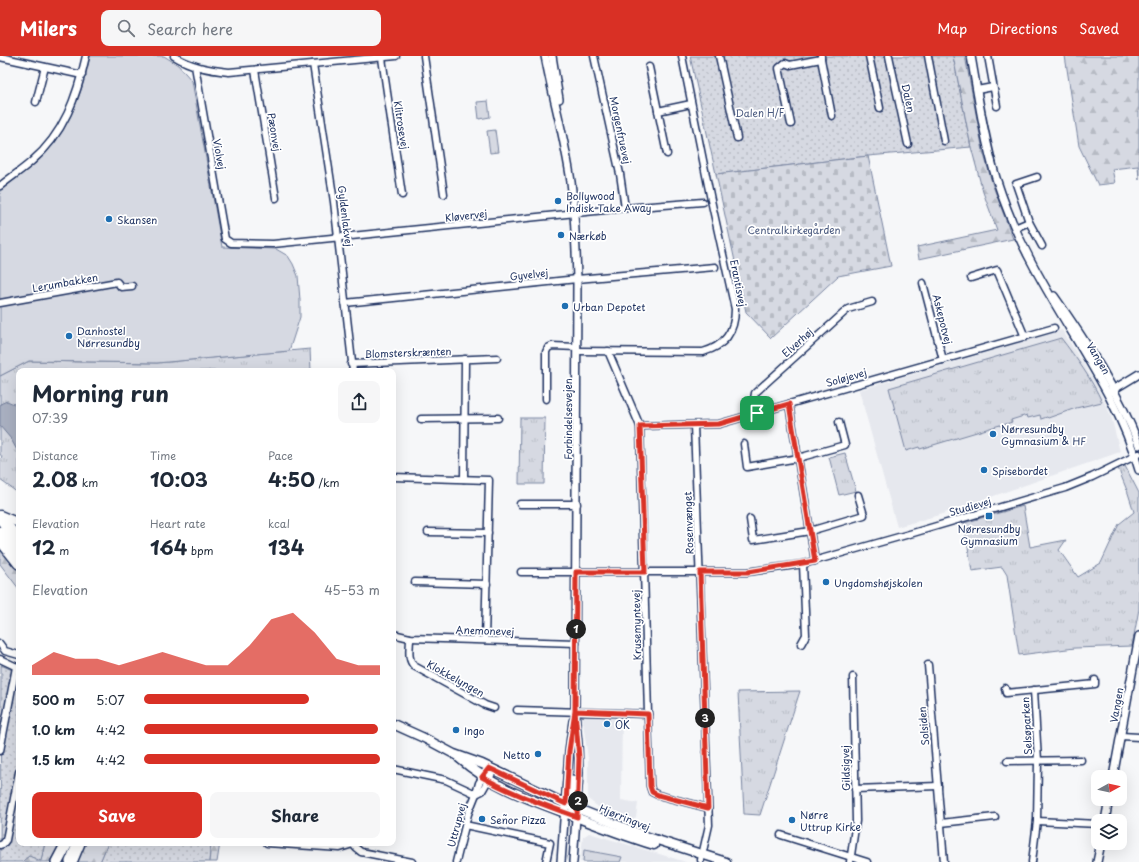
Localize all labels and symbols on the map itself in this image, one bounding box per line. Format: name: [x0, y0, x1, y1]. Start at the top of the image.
street label: Dalen: [899, 82, 919, 114]
street label: Morgenfruevej: [607, 95, 636, 165]
street label: Klitrosevej: [391, 100, 413, 151]
park label: Dalen H/F: [735, 105, 785, 120]
street label: Pæonvej: [265, 112, 285, 152]
street label: Violvej: [210, 137, 230, 171]
street label: Gyldenlakvej: [334, 185, 357, 248]
place label: Bollywood Indisk Take Away: [566, 188, 652, 216]
marker: Bollywood Indisk Take Away: [553, 196, 563, 206]
street label: Kløvervej: [444, 205, 488, 225]
place label: Skansen: [117, 212, 157, 227]
marker: Skansen: [104, 214, 114, 224]
park label: Centralkirkegården: [747, 222, 841, 237]
place label: Nærkøb: [569, 228, 607, 243]
marker: Nærkøb: [556, 230, 566, 240]
street label: Erantisvej: [727, 258, 751, 308]
street label: Gyvelvej: [509, 265, 549, 284]
street label: Lerumbakken: [31, 269, 99, 295]
street label: Askepotvej: [929, 292, 957, 346]
place label: Urban Depotet: [573, 299, 645, 314]
marker: Urban Depotet: [560, 301, 570, 311]
place label: Danhostel Nørresundby: [77, 323, 140, 350]
street label: Elverhøj: [778, 324, 816, 360]
marker: Danhostel Nørresundby: [64, 331, 74, 341]
street label: Vangen: [1083, 339, 1115, 377]
street label: Blomsterskrænten: [364, 343, 452, 361]
street label: Soløjevej: [824, 364, 868, 390]
street label: Forbindelsesvejen: [560, 378, 575, 460]
pin: [740, 396, 774, 430]
place label: Nørresundby Gymnasium & HF: [1001, 421, 1086, 449]
marker: Nørresundby Gymnasium & HF: [988, 429, 998, 439]
place label: Spisebordet: [992, 463, 1048, 478]
marker: Spisebordet: [979, 465, 989, 475]
street label: Rosenvænget: [679, 491, 697, 555]
street label: Studievej: [947, 493, 993, 519]
marker: Nørresundby Gymnasium: [984, 511, 994, 521]
place label: Nørresundby Gymnasium: [958, 521, 1021, 549]
place label: Ungdomshøjskolen: [834, 575, 923, 590]
marker: Ungdomshøjskolen: [821, 577, 831, 587]
street label: Krusemyntevej: [628, 589, 645, 660]
pin: 1: [566, 619, 586, 639]
street label: Anemonevej: [455, 621, 515, 639]
street label: Klokkelyngen: [425, 656, 487, 700]
street label: Vangen: [1106, 686, 1126, 724]
street label: Selsøparken: [1017, 697, 1035, 755]
street label: Solsiden: [914, 706, 932, 746]
pin: 3: [695, 708, 715, 728]
place label: OK: [615, 717, 630, 732]
marker: OK: [602, 719, 612, 729]
place label: Ingo: [464, 723, 485, 738]
marker: Ingo: [451, 725, 461, 735]
street label: Gildsigvej: [837, 745, 853, 791]
place label: Netto: [503, 747, 530, 762]
marker: Netto: [533, 749, 543, 759]
north arrow: [1091, 770, 1127, 806]
pin: 2: [568, 791, 588, 811]
street label: Hjørringvej: [597, 800, 653, 834]
street label: Uttrupvej: [443, 801, 469, 849]
place label: Nørre Uttrup Kirke: [800, 807, 861, 834]
place label: Señor Pizza: [490, 812, 547, 827]
marker: Señor Pizza: [477, 814, 487, 824]
marker: Nørre Uttrup Kirke: [787, 815, 797, 825]

